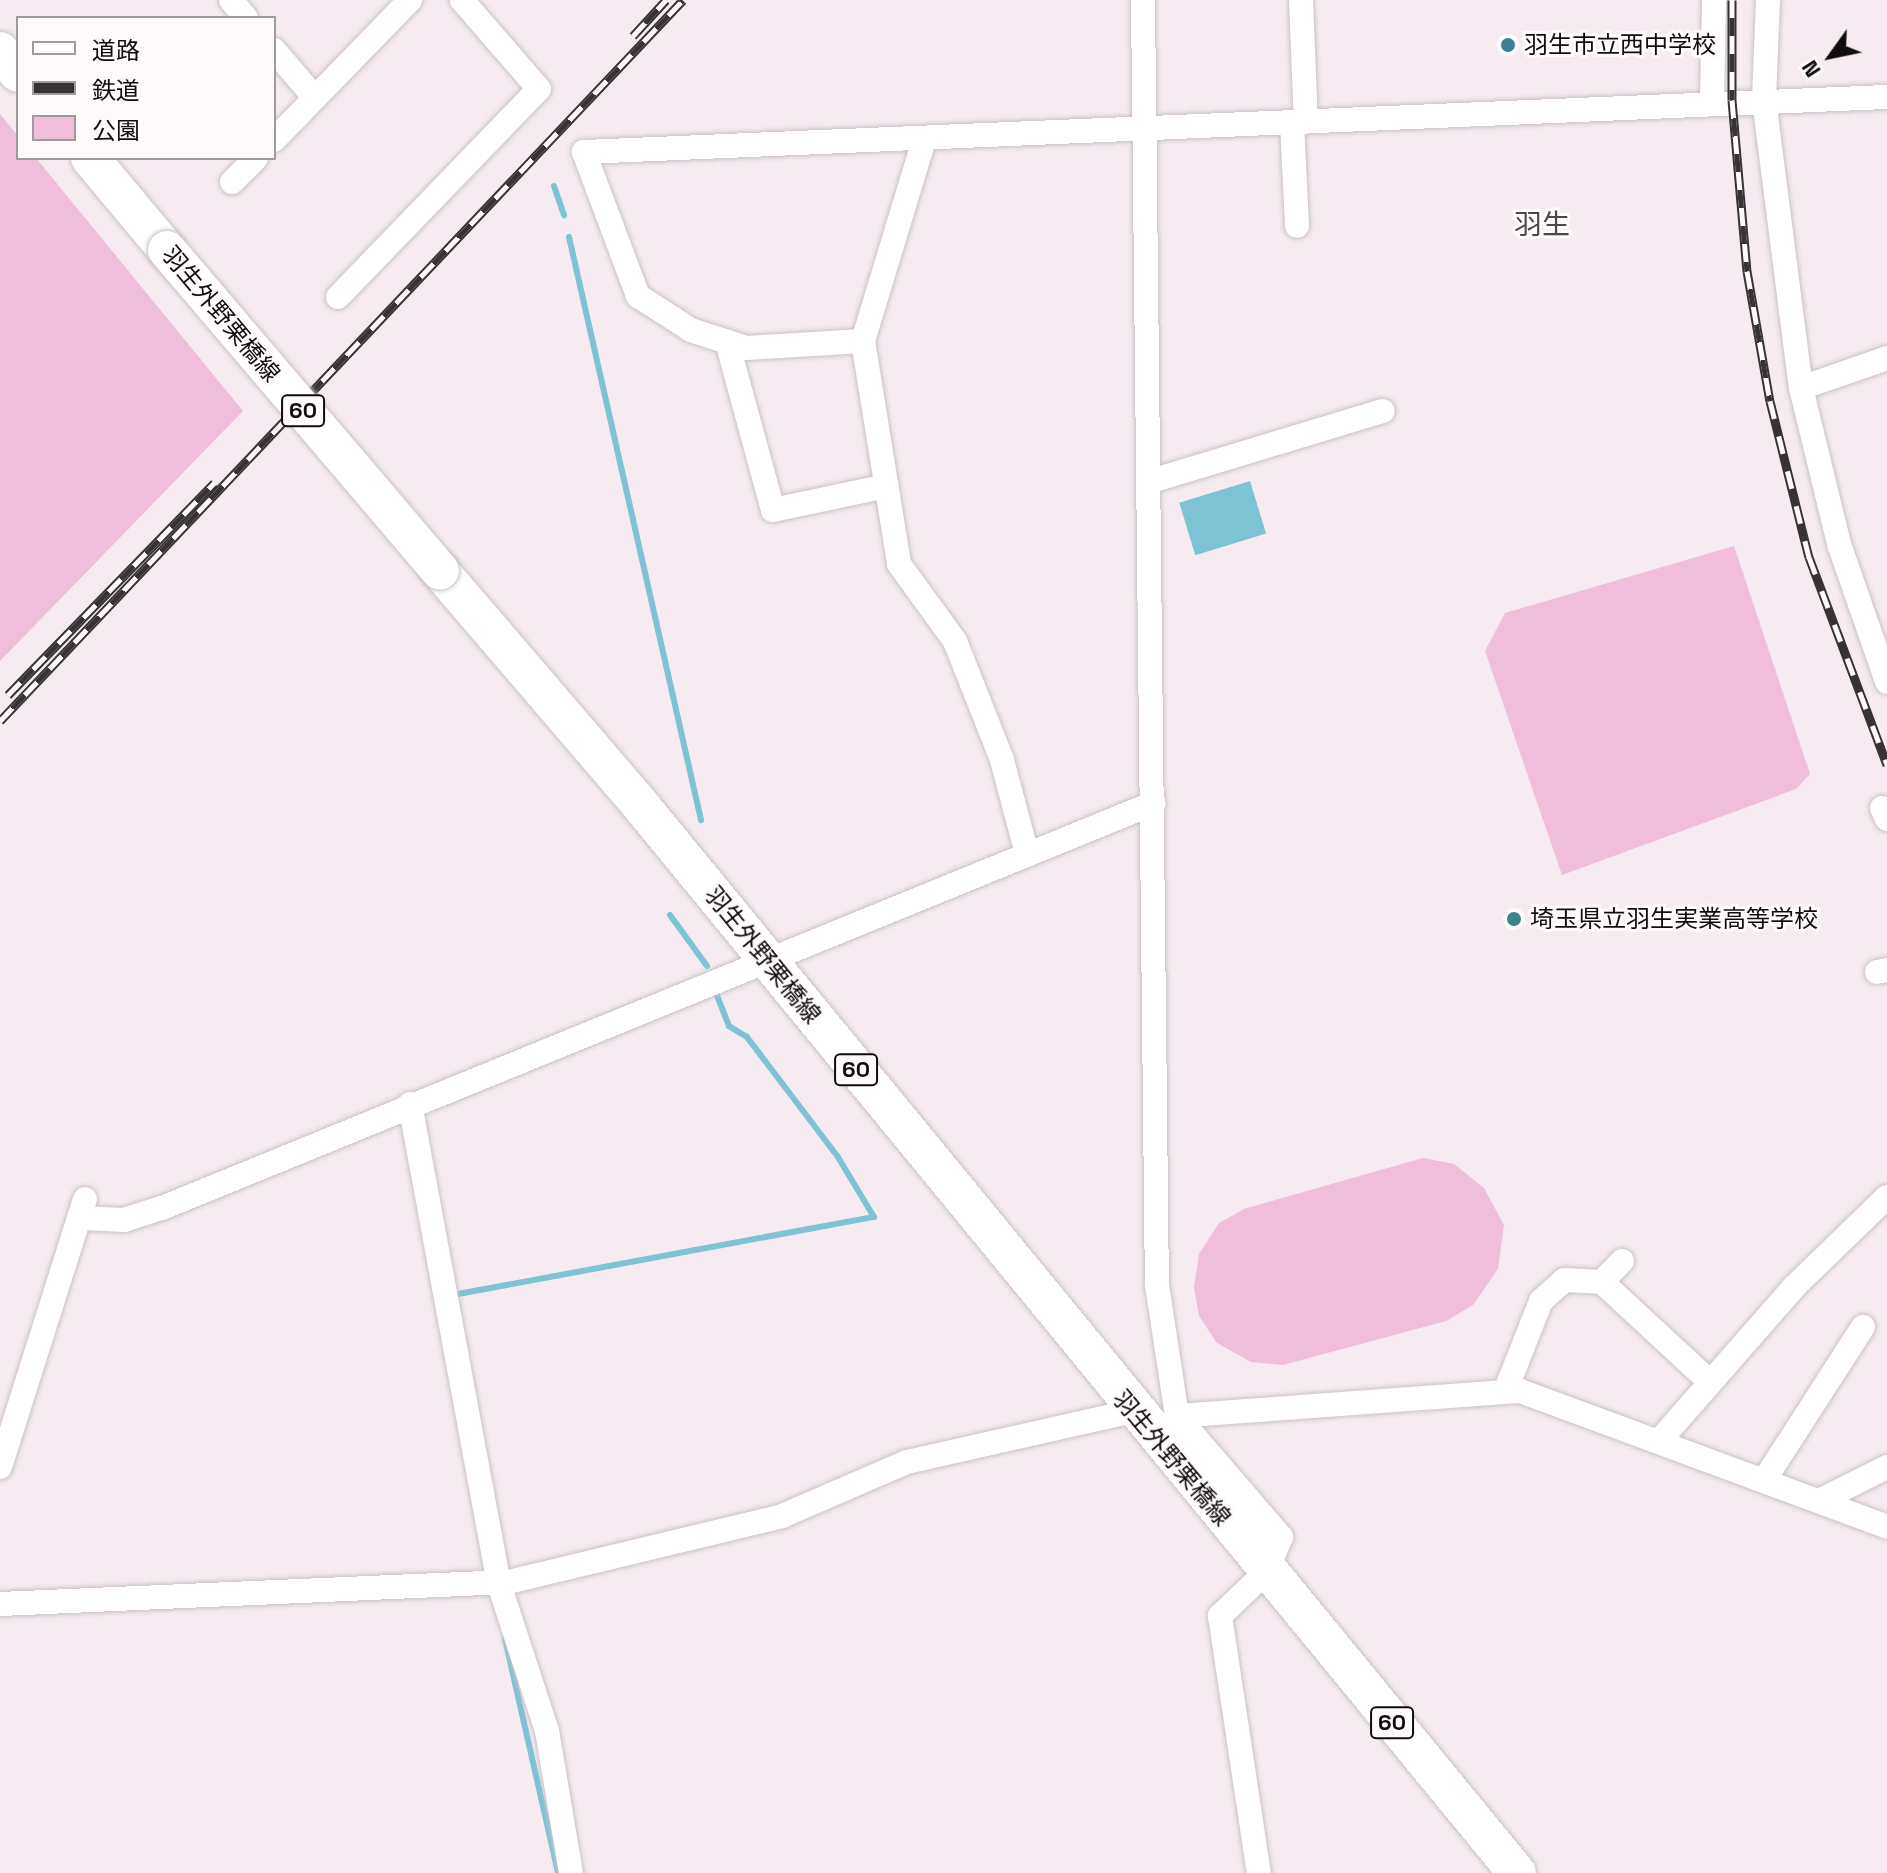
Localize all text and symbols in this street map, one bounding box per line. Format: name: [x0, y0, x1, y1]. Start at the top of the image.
legend: [16, 16, 276, 160]
north arrow: [1791, 16, 1871, 96]
place label: 羽生市立西中学校: [1524, 31, 1716, 59]
text: 道路: [92, 35, 140, 66]
marker: 羽生市立西中学校: [1499, 36, 1517, 54]
text: N: [1795, 55, 1827, 83]
text: 鉄道: [92, 75, 140, 106]
text: 公園: [92, 115, 140, 146]
district label: 羽生: [1514, 207, 1570, 241]
street label: 羽生外野栗橋線: [156, 240, 286, 388]
road number: 60: [281, 393, 325, 429]
street label: 羽生外野栗橋線: [699, 881, 827, 1029]
place label: 埼玉県立羽生実業高等学校: [1530, 905, 1818, 933]
marker: 埼玉県立羽生実業高等学校: [1505, 910, 1523, 928]
road number: 60: [834, 1052, 878, 1088]
street label: 羽生外野栗橋線: [1107, 1384, 1237, 1532]
road number: 60: [1370, 1705, 1414, 1741]

